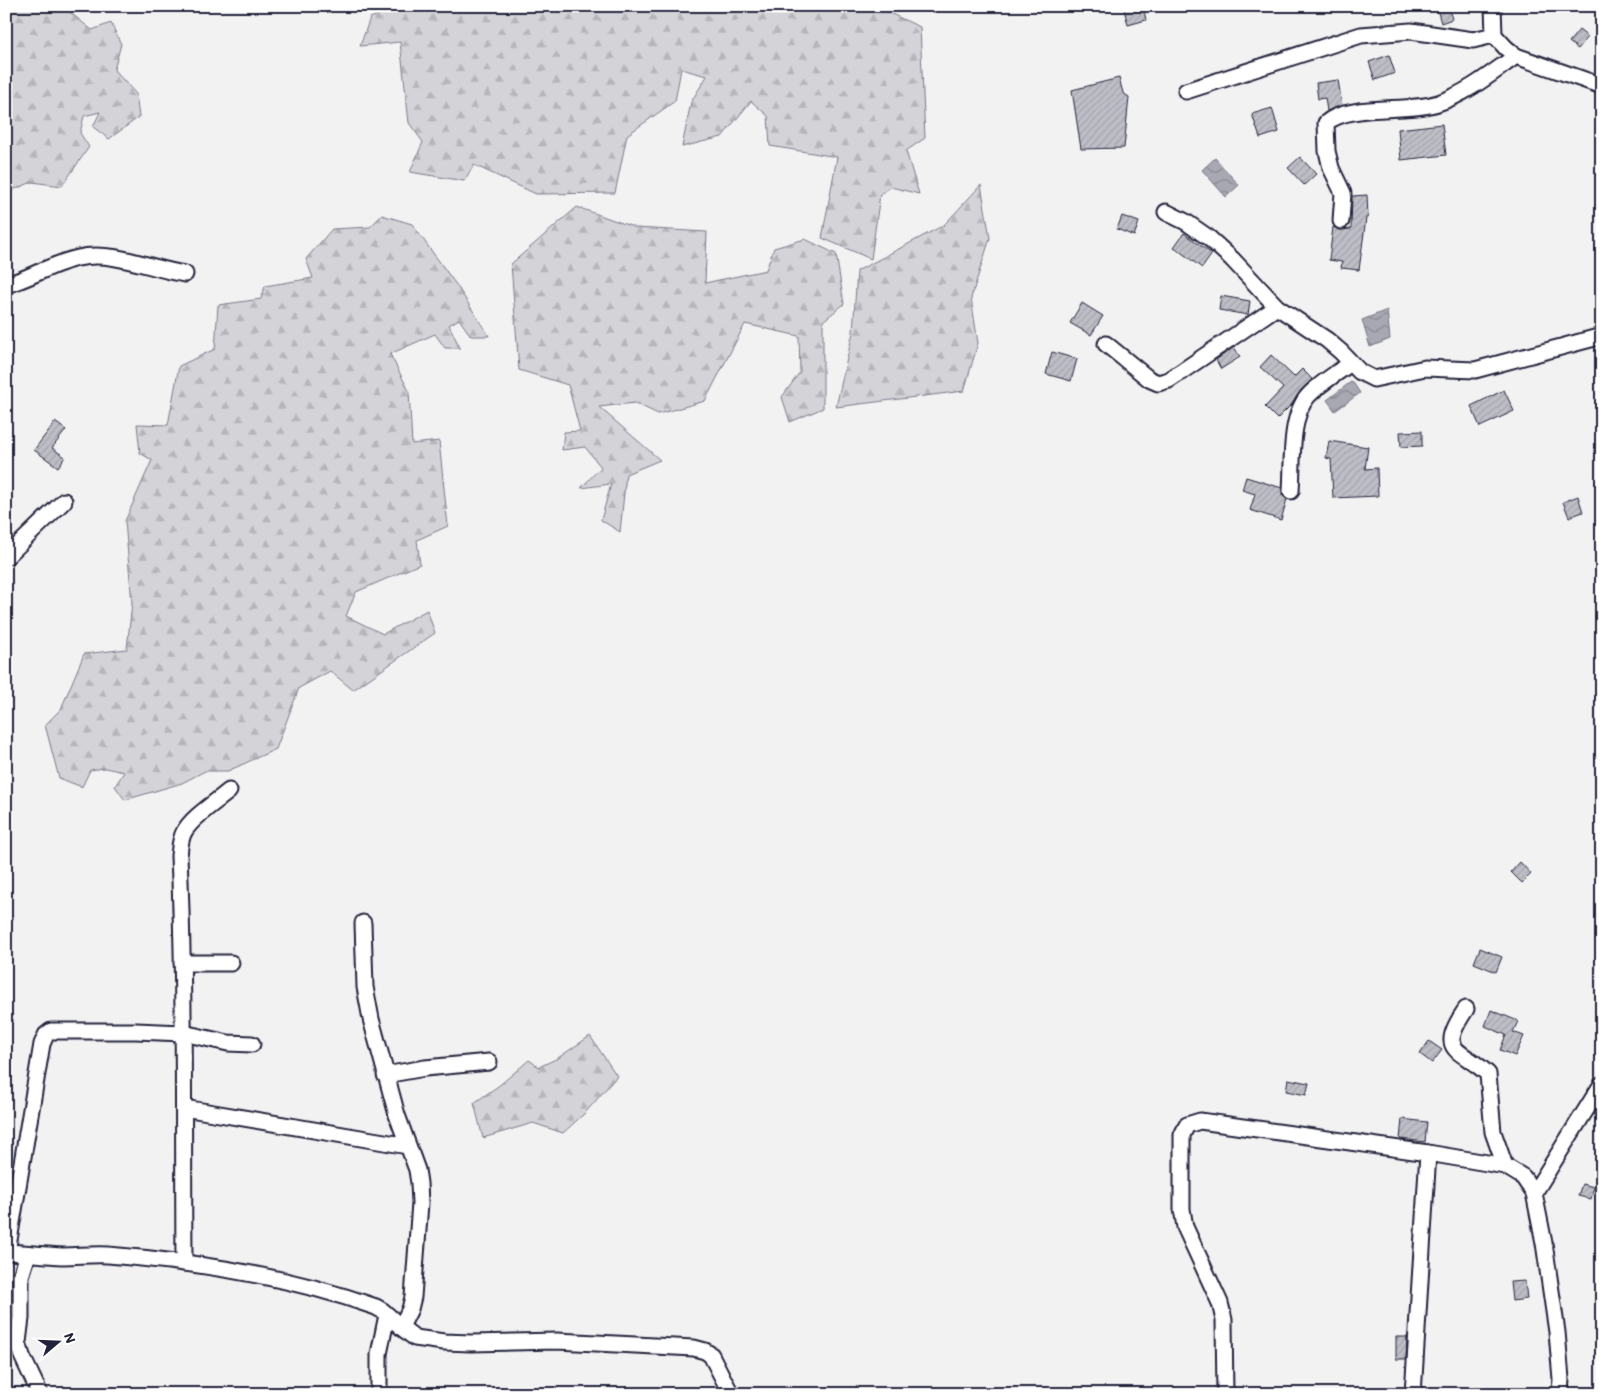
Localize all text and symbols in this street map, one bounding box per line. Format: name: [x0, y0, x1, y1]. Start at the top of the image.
north arrow: [32, 1318, 82, 1368]
text: N: [60, 1331, 79, 1345]

